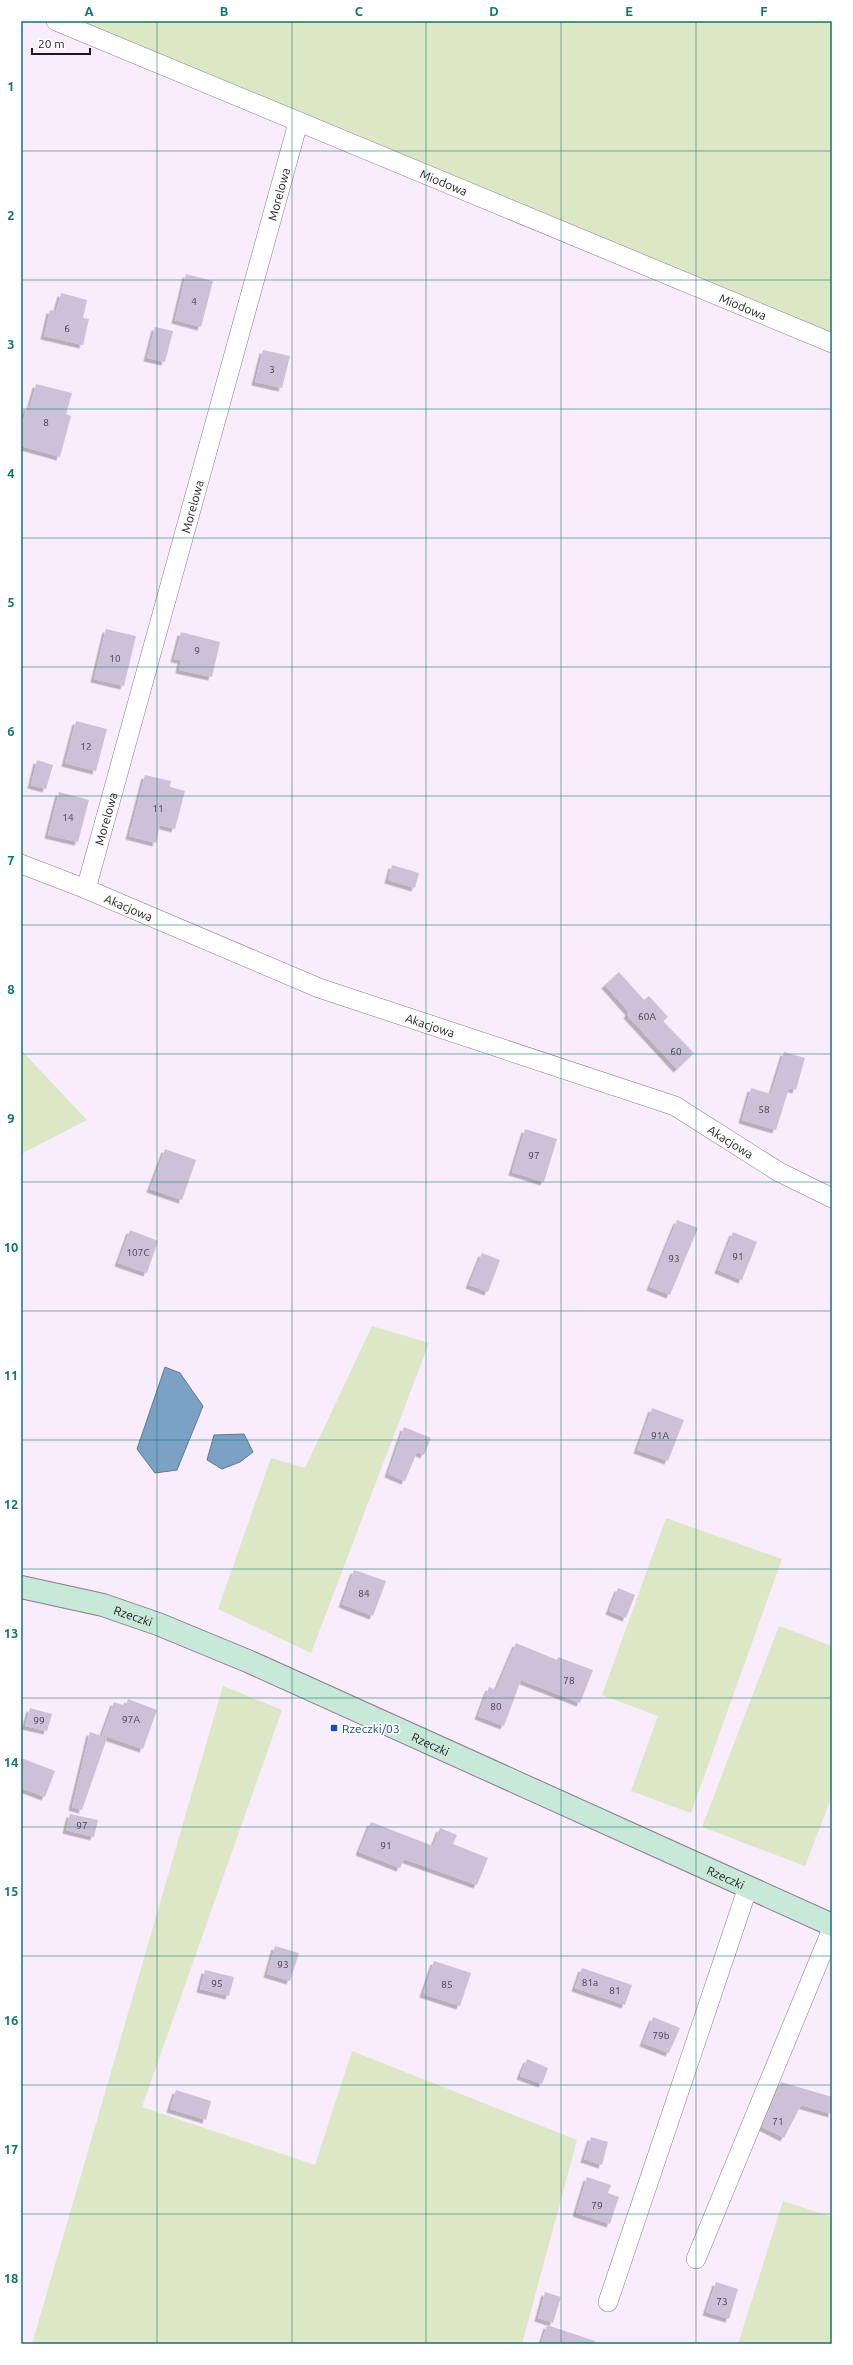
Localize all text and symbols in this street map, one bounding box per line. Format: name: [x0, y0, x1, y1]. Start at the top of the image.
text: A: [84, 4, 94, 18]
text: B: [220, 4, 229, 18]
text: C: [355, 4, 364, 18]
text: D: [489, 4, 499, 18]
text: E: [625, 4, 633, 18]
text: F: [760, 4, 768, 18]
scale bar: [32, 30, 90, 56]
text: 20 m: [38, 37, 65, 50]
text: 1: [7, 79, 15, 93]
street label: Morelowa: [265, 166, 292, 222]
street label: Miodowa: [418, 166, 469, 198]
text: 2: [7, 208, 15, 222]
street label: Miodowa: [718, 291, 769, 322]
house number: 4: [191, 296, 197, 307]
house number: 6: [64, 323, 70, 334]
text: 3: [7, 337, 15, 351]
house number: 3: [269, 364, 275, 375]
house number: 8: [43, 417, 49, 428]
text: 4: [7, 466, 15, 480]
street label: Morelowa: [178, 478, 205, 534]
text: 5: [7, 595, 15, 609]
house number: 9: [194, 645, 200, 656]
house number: 10: [109, 653, 121, 664]
text: 6: [7, 724, 15, 738]
house number: 12: [80, 741, 92, 752]
street label: Morelowa: [92, 791, 119, 847]
house number: 11: [152, 803, 164, 814]
house number: 14: [62, 812, 74, 823]
text: 7: [7, 853, 15, 867]
street label: Akacjowa: [103, 891, 155, 923]
text: 8: [7, 982, 15, 996]
street label: Akacjowa: [404, 1011, 457, 1039]
house number: 60A: [638, 1011, 656, 1022]
house number: 60: [670, 1046, 682, 1057]
house number: 58: [758, 1104, 770, 1115]
text: 9: [7, 1111, 15, 1125]
street label: Akacjowa: [706, 1122, 756, 1161]
house number: 97: [528, 1150, 540, 1161]
text: 10: [4, 1240, 18, 1254]
house number: 107C: [126, 1247, 150, 1258]
house number: 91: [732, 1251, 744, 1262]
house number: 93: [668, 1253, 680, 1264]
text: 11: [4, 1368, 18, 1382]
house number: 91A: [651, 1430, 669, 1441]
text: 12: [4, 1497, 18, 1511]
house number: 84: [358, 1588, 370, 1599]
street label: Rzeczki: [112, 1603, 154, 1628]
text: 13: [4, 1626, 18, 1640]
house number: 78: [563, 1675, 575, 1686]
house number: 80: [490, 1701, 502, 1712]
house number: 97A: [122, 1714, 140, 1725]
house number: 99: [33, 1715, 45, 1726]
place label: Rzeczki/03: [342, 1722, 400, 1735]
marker: Rzeczki/03: [329, 1723, 339, 1733]
street label: Rzeczki: [410, 1730, 452, 1758]
text: 14: [4, 1755, 18, 1769]
house number: 97: [76, 1820, 88, 1831]
house number: 91: [380, 1840, 392, 1851]
street label: Rzeczki: [705, 1863, 747, 1891]
text: 15: [4, 1884, 18, 1898]
house number: 93: [277, 1959, 289, 1970]
house number: 81a: [582, 1977, 598, 1988]
house number: 95: [211, 1978, 223, 1989]
house number: 85: [441, 1979, 453, 1990]
house number: 81: [609, 1985, 621, 1996]
text: 16: [4, 2013, 18, 2027]
house number: 79b: [652, 2030, 670, 2041]
house number: 71: [772, 2116, 784, 2127]
text: 17: [4, 2142, 18, 2156]
house number: 79: [591, 2200, 603, 2211]
text: 18: [4, 2271, 18, 2285]
house number: 73: [716, 2296, 728, 2307]

